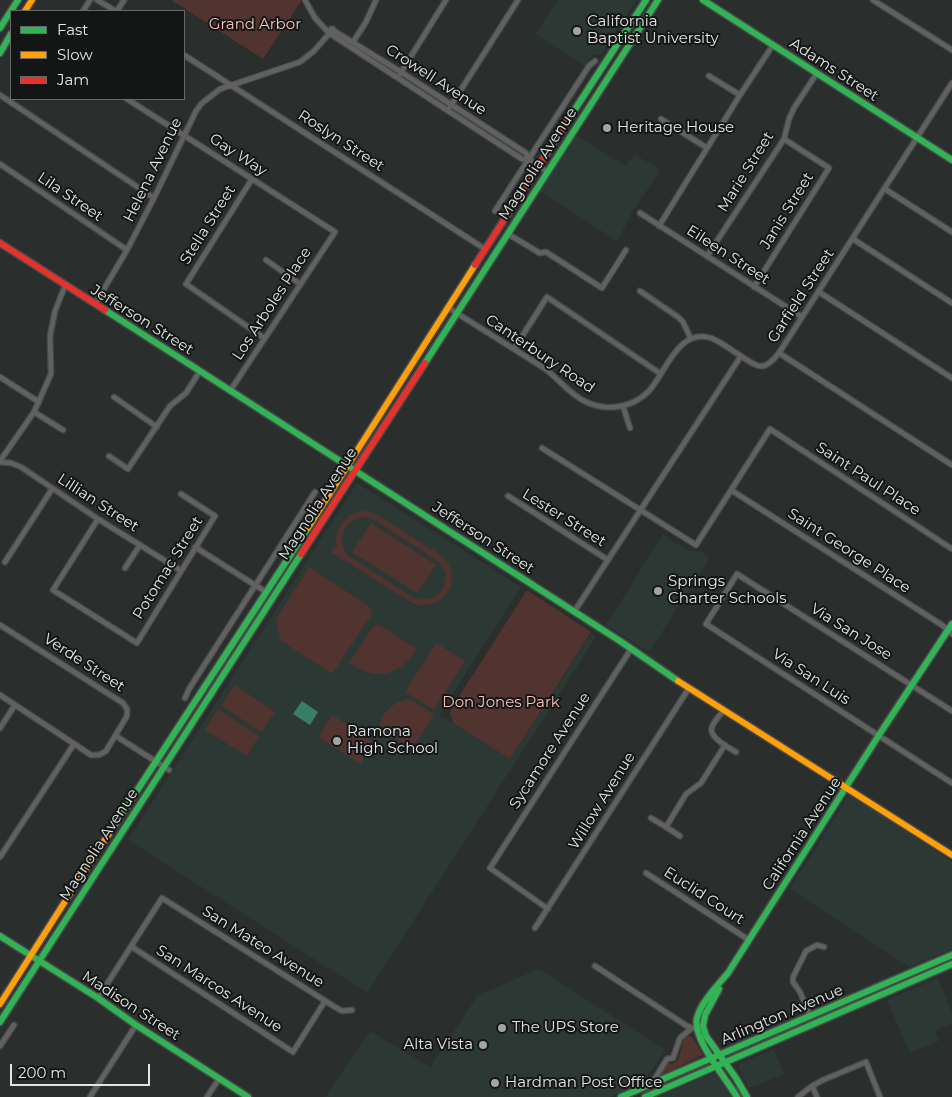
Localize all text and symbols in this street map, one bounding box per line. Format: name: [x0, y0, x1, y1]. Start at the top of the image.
legend: [10, 10, 185, 100]
place label: California Baptist University: [587, 13, 719, 48]
park label: Grand Arbor: [209, 16, 301, 34]
text: Fast: [57, 20, 88, 39]
marker: California Baptist University: [571, 25, 583, 37]
street label: Adams Street: [786, 35, 882, 105]
street label: Crowell Avenue: [382, 41, 490, 119]
text: Slow: [57, 45, 93, 64]
text: Jam: [57, 70, 89, 89]
street label: Magnolia Avenue: [495, 104, 581, 224]
street label: Roslyn Street: [295, 106, 387, 176]
street label: Helena Avenue: [120, 115, 186, 225]
place label: Heritage House: [617, 119, 734, 137]
marker: Heritage House: [601, 122, 613, 134]
street label: Marie Street: [714, 128, 778, 216]
street label: Gay Way: [206, 130, 270, 180]
street label: Lila Street: [34, 169, 106, 225]
street label: Janis Street: [756, 169, 818, 253]
street label: Stella Street: [176, 182, 240, 268]
street label: Eileen Street: [683, 221, 773, 289]
street label: Los Arboles Place: [229, 244, 315, 364]
street label: Garfield Street: [764, 246, 838, 346]
street label: Jefferson Street: [87, 281, 197, 359]
street label: Canterbury Road: [482, 311, 598, 397]
street label: Saint Paul Place: [812, 439, 924, 519]
street label: Magnolia Avenue: [275, 444, 361, 564]
street label: Lillian Street: [54, 470, 142, 536]
street label: Lester Street: [519, 485, 609, 551]
street label: Jefferson Street: [429, 498, 537, 578]
street label: Saint George Place: [784, 505, 914, 597]
street label: Potomac Street: [129, 513, 207, 623]
place label: Springs Charter Schools: [668, 573, 787, 608]
marker: Springs Charter Schools: [652, 585, 664, 597]
street label: Via San Jose: [807, 600, 895, 664]
street label: Verde Street: [40, 630, 128, 696]
street label: Via San Luis: [769, 645, 853, 709]
street label: Sycamore Avenue: [506, 689, 594, 813]
park label: Don Jones Park: [442, 694, 560, 712]
place label: Ramona High School: [347, 723, 438, 758]
marker: Ramona High School: [331, 735, 343, 747]
street label: Willow Avenue: [565, 749, 639, 853]
street label: California Avenue: [759, 774, 845, 894]
street label: Magnolia Avenue: [56, 785, 142, 905]
street label: Euclid Court: [660, 863, 748, 929]
street label: San Mateo Avenue: [199, 902, 327, 992]
street label: San Marcos Avenue: [153, 941, 285, 1037]
street label: Madison Street: [78, 968, 184, 1044]
street label: Arlington Avenue: [718, 981, 846, 1049]
place label: The UPS Store: [512, 1019, 619, 1037]
marker: The UPS Store: [496, 1022, 508, 1034]
place label: Alta Vista: [404, 1036, 473, 1054]
marker: Alta Vista: [477, 1039, 489, 1051]
scale bar: [12, 1054, 152, 1086]
text: 200 m: [18, 1063, 66, 1082]
place label: Hardman Post Office: [505, 1074, 662, 1092]
marker: Hardman Post Office: [489, 1077, 501, 1089]

